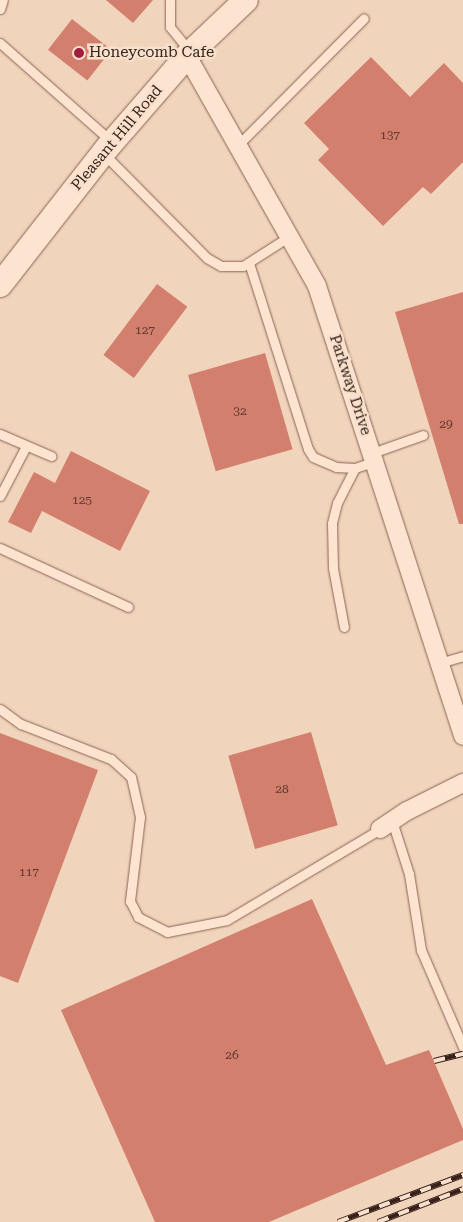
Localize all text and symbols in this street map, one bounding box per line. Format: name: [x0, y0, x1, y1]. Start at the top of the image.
place label: Honeycomb Cafe: [89, 44, 214, 62]
marker: Honeycomb Cafe: [73, 47, 85, 59]
street label: Pleasant Hill Road: [68, 82, 166, 194]
house number: 137: [380, 129, 400, 143]
house number: 127: [135, 324, 155, 338]
street label: Parkway Drive: [325, 332, 375, 438]
house number: 32: [233, 405, 247, 419]
house number: 29: [439, 418, 453, 432]
house number: 125: [72, 494, 92, 508]
house number: 28: [275, 783, 289, 797]
house number: 117: [19, 866, 39, 880]
house number: 26: [225, 1049, 239, 1063]

